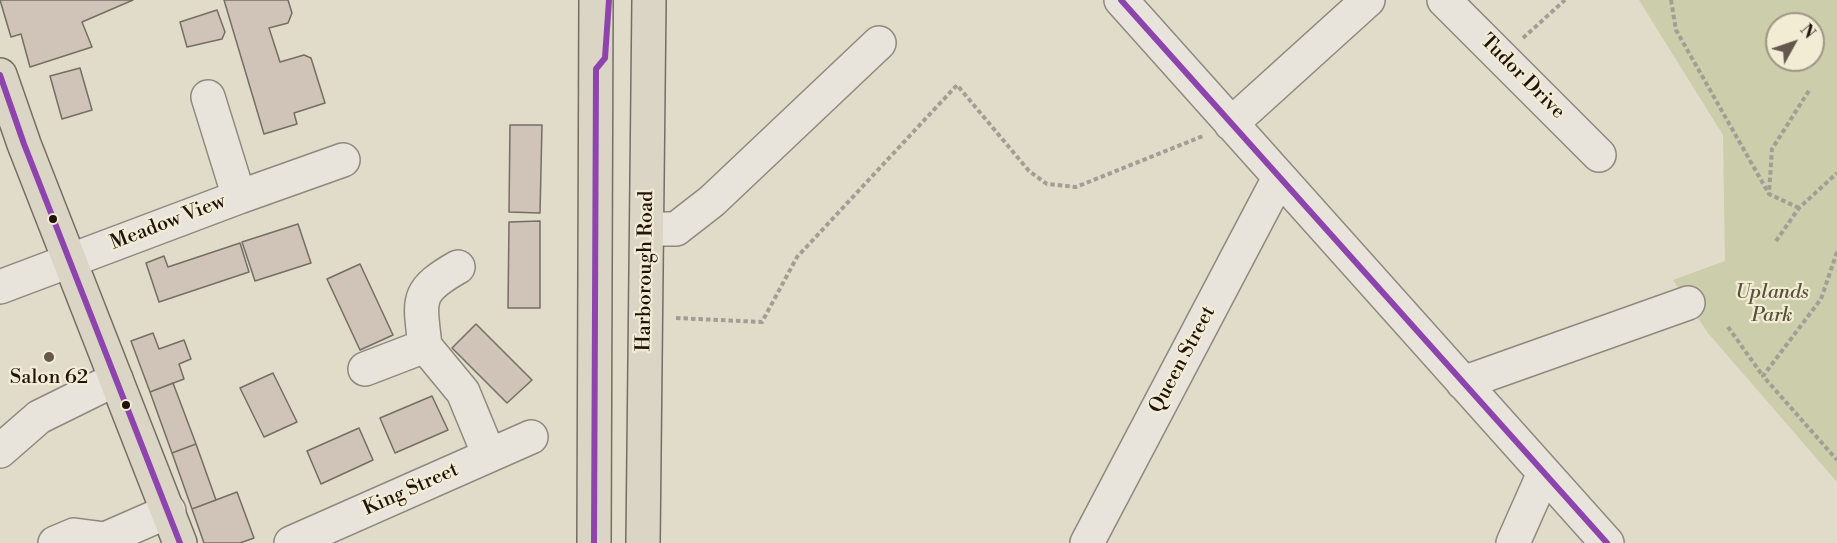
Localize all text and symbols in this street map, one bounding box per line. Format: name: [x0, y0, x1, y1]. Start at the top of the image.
north arrow: [1765, 12, 1825, 72]
text: N: [1796, 20, 1819, 43]
street label: Tudor Drive: [1475, 30, 1569, 124]
street label: Meadow View: [107, 190, 229, 256]
street label: Harborough Road: [633, 190, 659, 352]
unlabelled marker: [47, 213, 59, 225]
park label: Uplands Park: [1735, 281, 1809, 328]
street label: Queen Street: [1145, 302, 1221, 418]
marker: Salon 62: [42, 350, 56, 364]
place label: Salon 62: [10, 366, 88, 390]
unlabelled marker: [120, 399, 132, 411]
street label: King Street: [360, 458, 462, 522]

